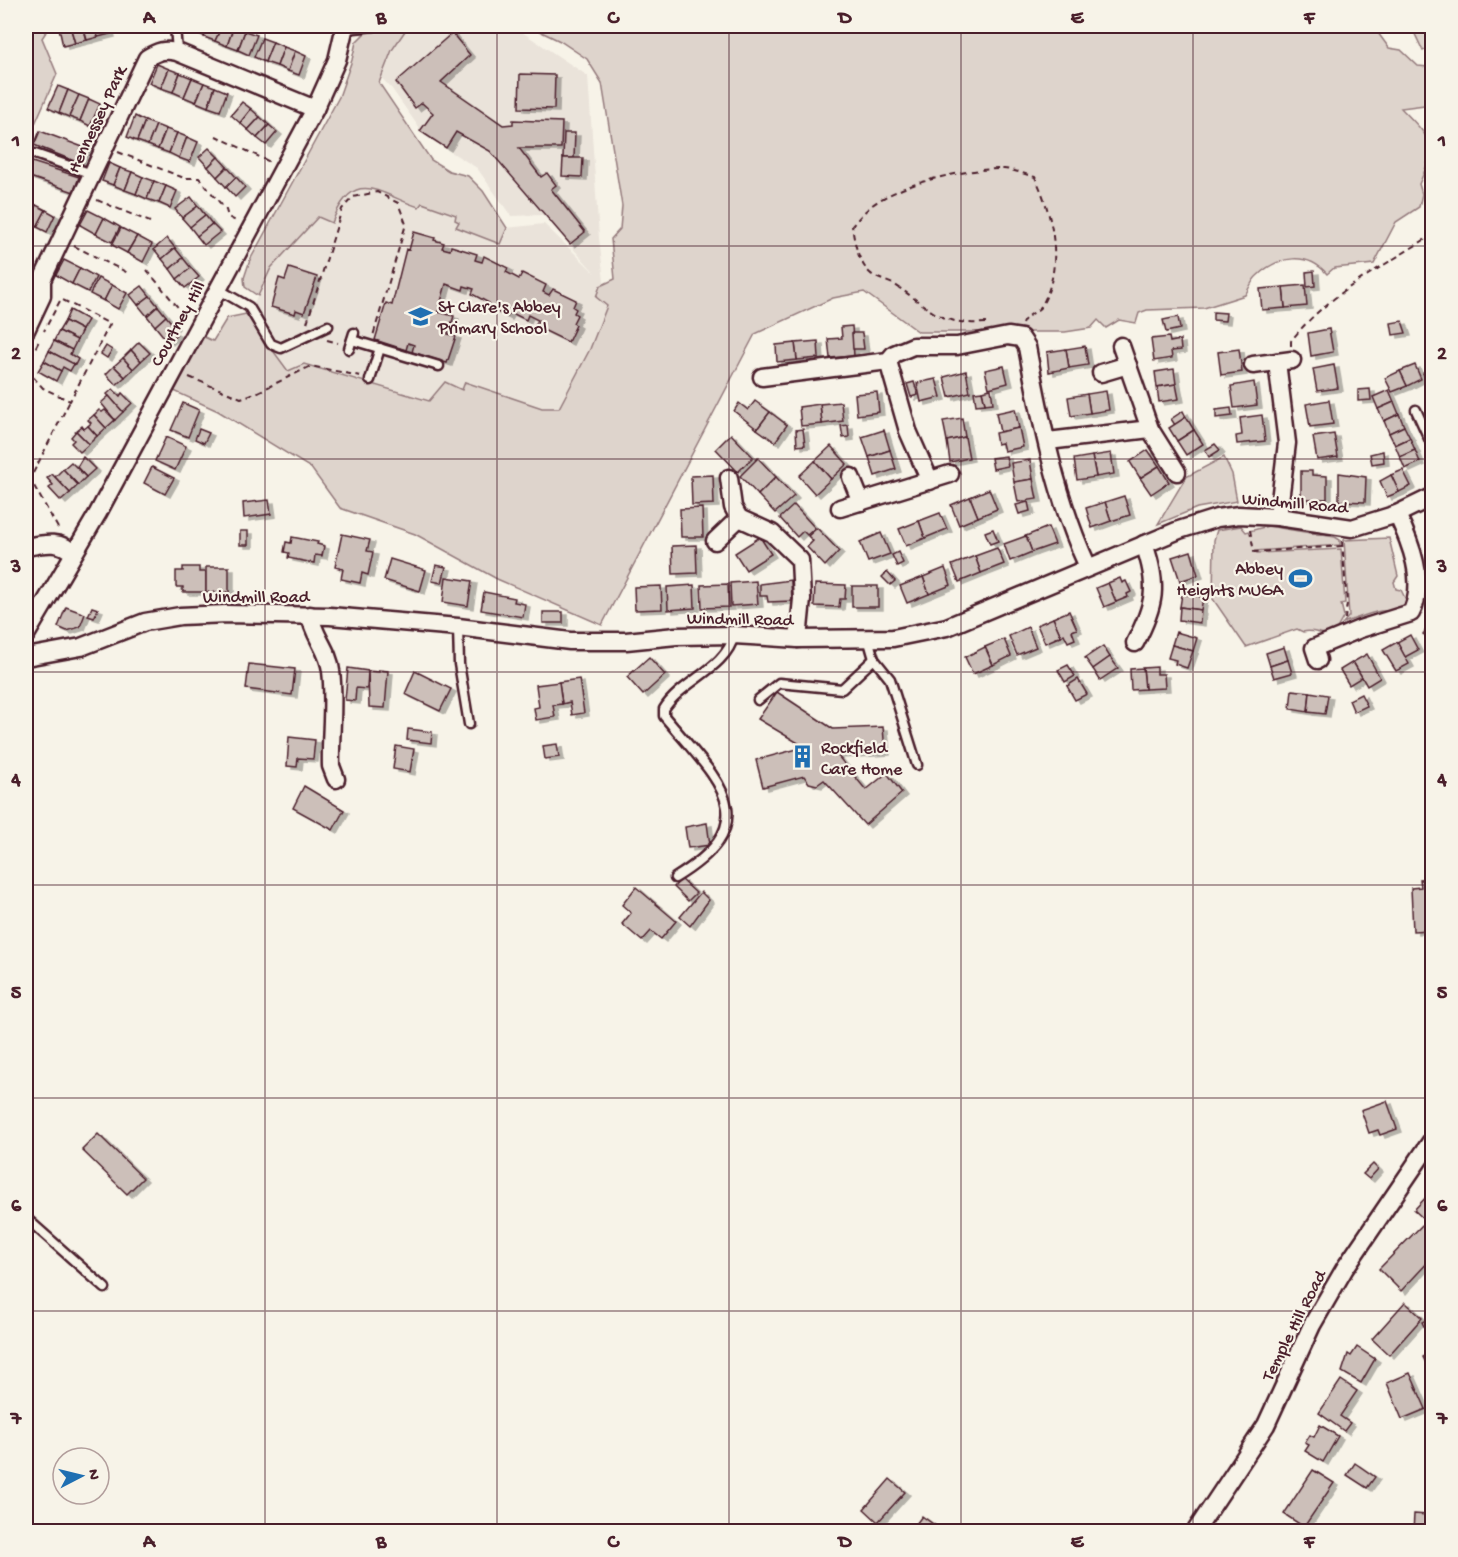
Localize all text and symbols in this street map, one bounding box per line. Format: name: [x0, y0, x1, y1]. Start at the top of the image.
text: A: [142, 8, 157, 31]
text: B: [375, 8, 387, 31]
text: C: [607, 8, 621, 31]
text: D: [836, 8, 852, 31]
text: E: [1071, 8, 1085, 31]
text: F: [1303, 8, 1316, 31]
street label: Hennessey Park: [64, 61, 133, 177]
text: 1: [11, 131, 20, 154]
text: 1: [1437, 131, 1446, 154]
street label: Courtney Hill: [147, 278, 211, 371]
place label: St Clare's Abbey Primary School: [437, 298, 561, 340]
school or university icon: St Clare's Abbey Primary School: [407, 303, 433, 329]
text: 2: [11, 344, 21, 367]
text: 2: [1437, 344, 1447, 367]
street label: Windmill Road: [1241, 489, 1350, 520]
text: 3: [10, 557, 21, 580]
text: 3: [1436, 557, 1447, 580]
place label: Abbey Heights MUGA: [1177, 560, 1284, 602]
sports icon: Abbey Heights MUGA: [1288, 565, 1314, 591]
street label: Windmill Road: [203, 588, 311, 609]
street label: Windmill Road: [687, 609, 795, 632]
place label: Rockfield Care Home: [821, 739, 903, 781]
building icon: Rockfield Care Home: [790, 744, 816, 770]
text: 4: [10, 770, 21, 793]
text: 4: [1436, 770, 1447, 793]
text: 5: [11, 983, 22, 1006]
text: 5: [1437, 983, 1448, 1006]
text: 6: [11, 1196, 22, 1219]
text: 6: [1437, 1196, 1448, 1219]
street label: Temple Hill Road: [1258, 1266, 1333, 1386]
text: 7: [10, 1409, 23, 1432]
text: 7: [1436, 1409, 1449, 1432]
north arrow: [51, 1446, 111, 1506]
text: N: [82, 1468, 103, 1481]
text: A: [142, 1532, 157, 1555]
text: B: [375, 1532, 387, 1555]
text: C: [607, 1532, 621, 1555]
text: D: [836, 1532, 852, 1555]
text: E: [1071, 1532, 1085, 1555]
text: F: [1303, 1532, 1316, 1555]

